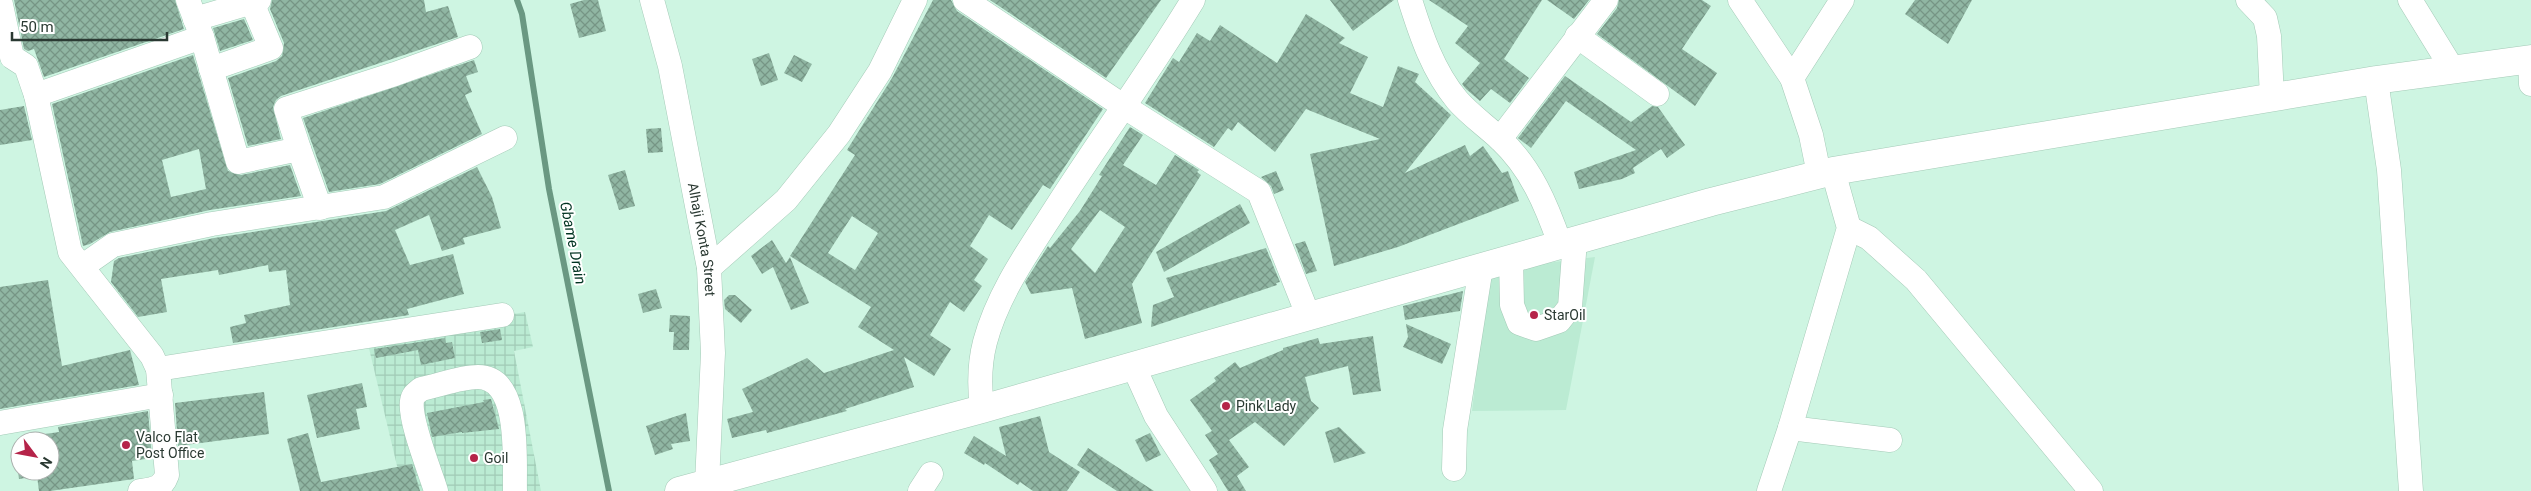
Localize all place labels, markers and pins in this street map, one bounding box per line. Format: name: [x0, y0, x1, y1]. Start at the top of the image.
place label: StarOil: [1544, 307, 1586, 323]
marker: StarOil: [1528, 309, 1540, 321]
place label: Pink Lady: [1236, 398, 1297, 414]
marker: Pink Lady: [1220, 400, 1232, 412]
place label: Valco Flat Post Office: [136, 429, 204, 461]
marker: Valco Flat Post Office: [120, 439, 132, 451]
place label: Goil: [484, 450, 508, 466]
marker: Goil: [468, 452, 480, 464]

